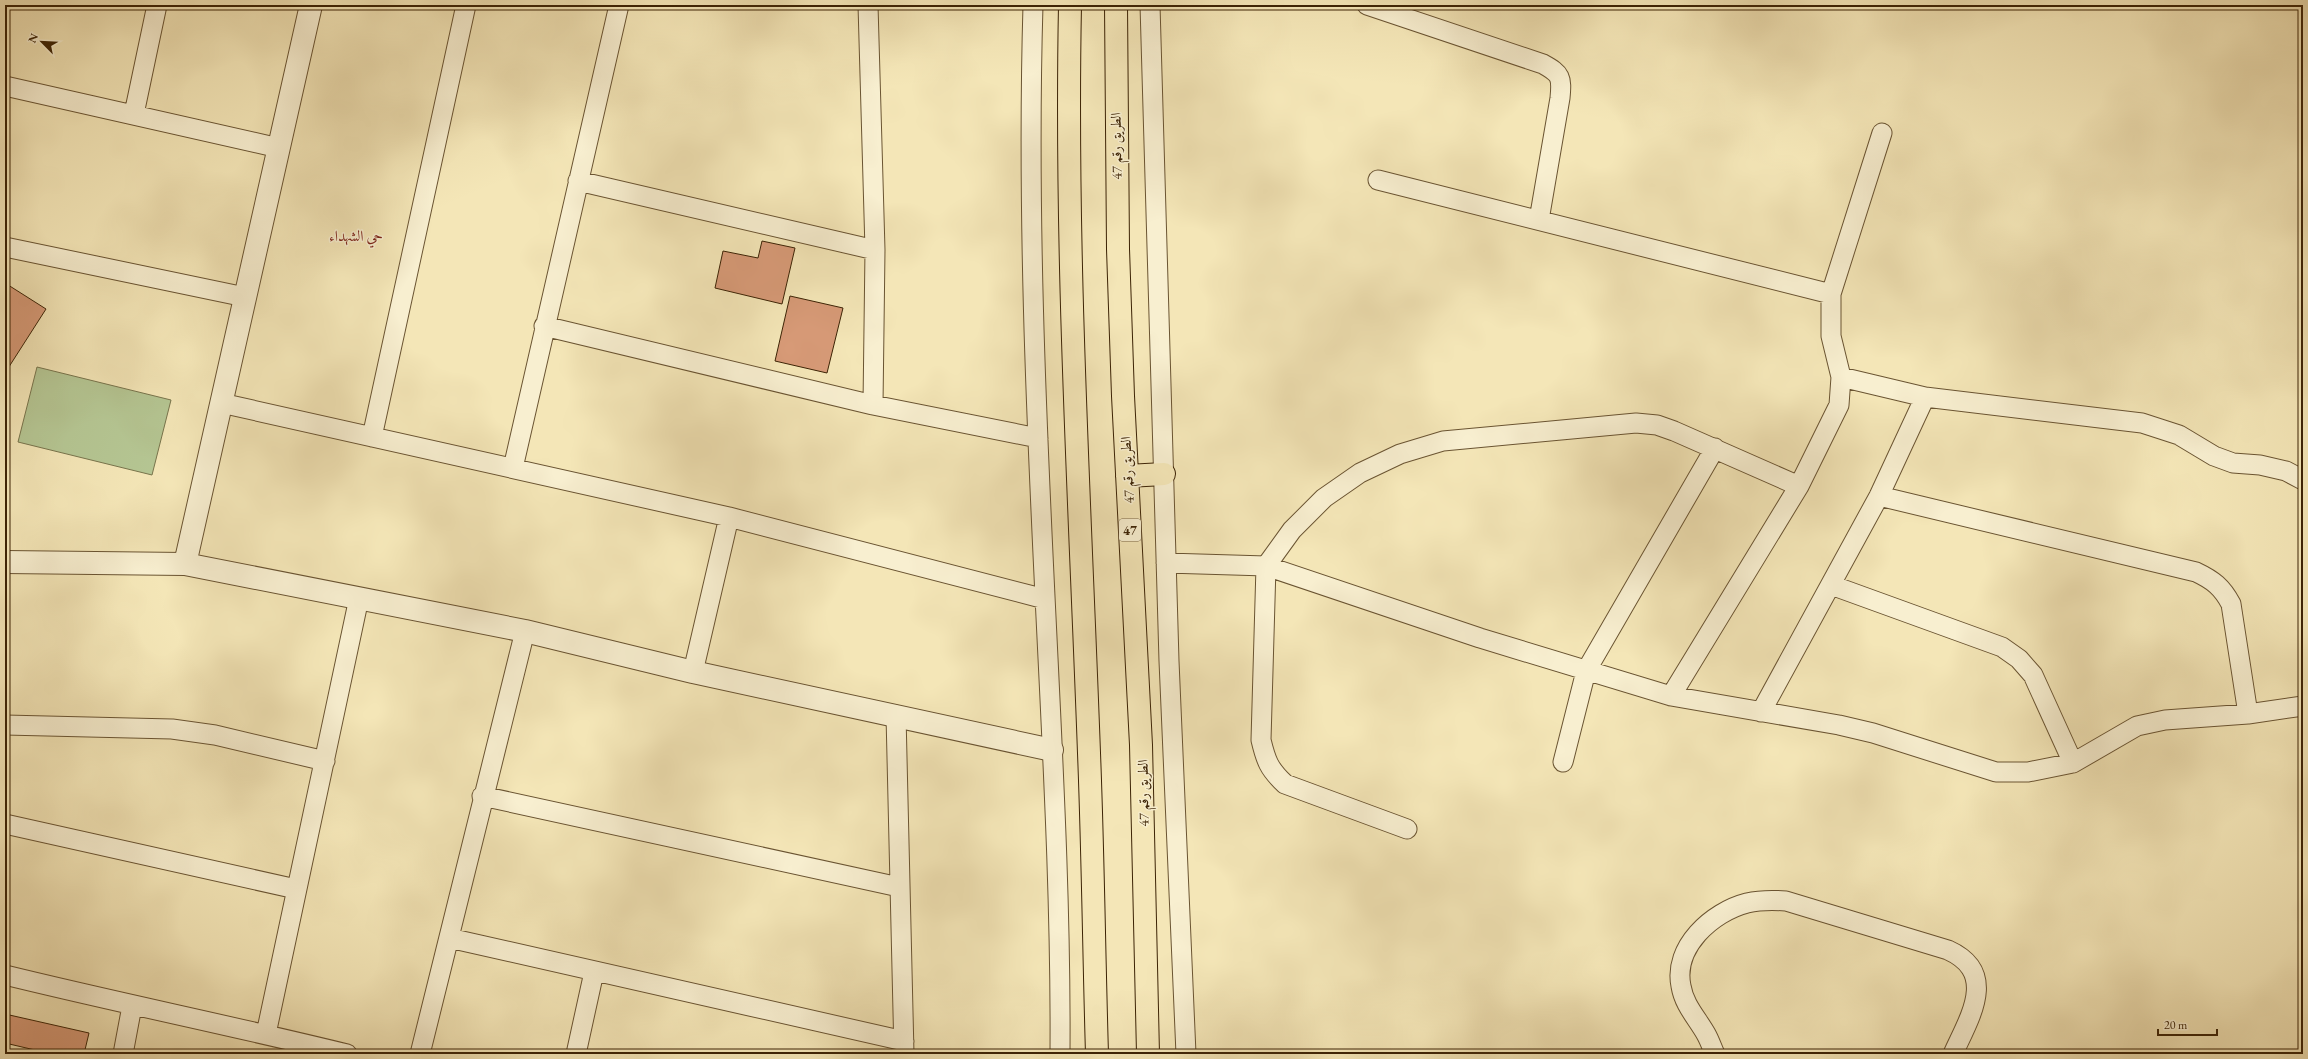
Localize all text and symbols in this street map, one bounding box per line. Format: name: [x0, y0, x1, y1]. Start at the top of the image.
north arrow: [22, 22, 62, 62]
text: N: [25, 31, 41, 45]
street label: الطريق رقم 47: [1106, 112, 1131, 180]
district label: حي الشهداء: [329, 226, 383, 248]
street label: الطريق رقم 47: [1116, 436, 1143, 504]
road number: 47: [1119, 519, 1141, 541]
street label: الطريق رقم 47: [1133, 759, 1158, 827]
scale bar: [2158, 1011, 2217, 1037]
text: 20 m: [2164, 1017, 2188, 1033]

